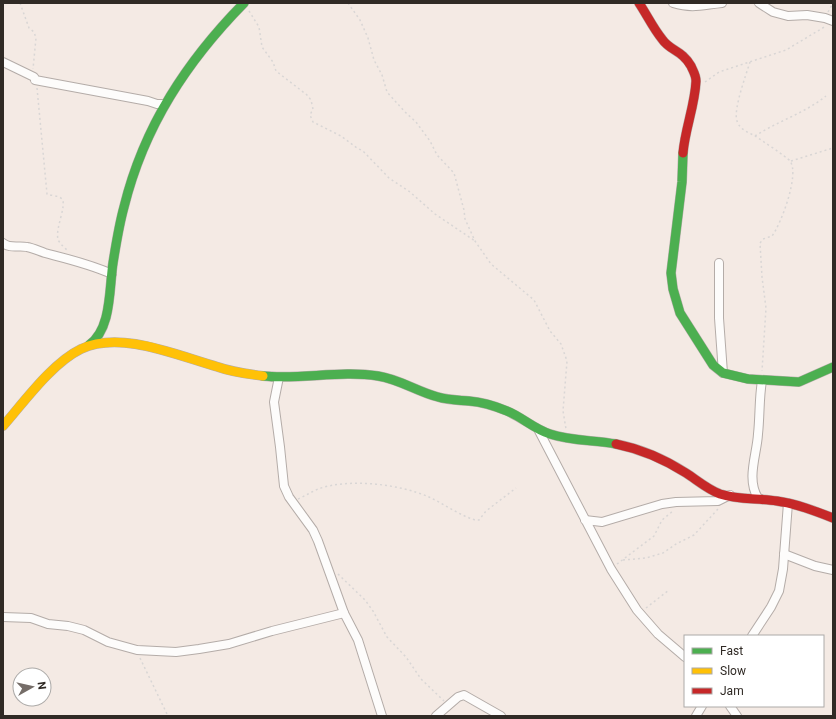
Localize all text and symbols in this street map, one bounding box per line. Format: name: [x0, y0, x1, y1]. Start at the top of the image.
legend: [684, 635, 824, 707]
text: Fast: [720, 644, 743, 658]
text: Slow: [720, 664, 746, 678]
north arrow: [12, 667, 52, 707]
text: N: [34, 681, 48, 691]
text: Jam: [720, 684, 744, 698]

